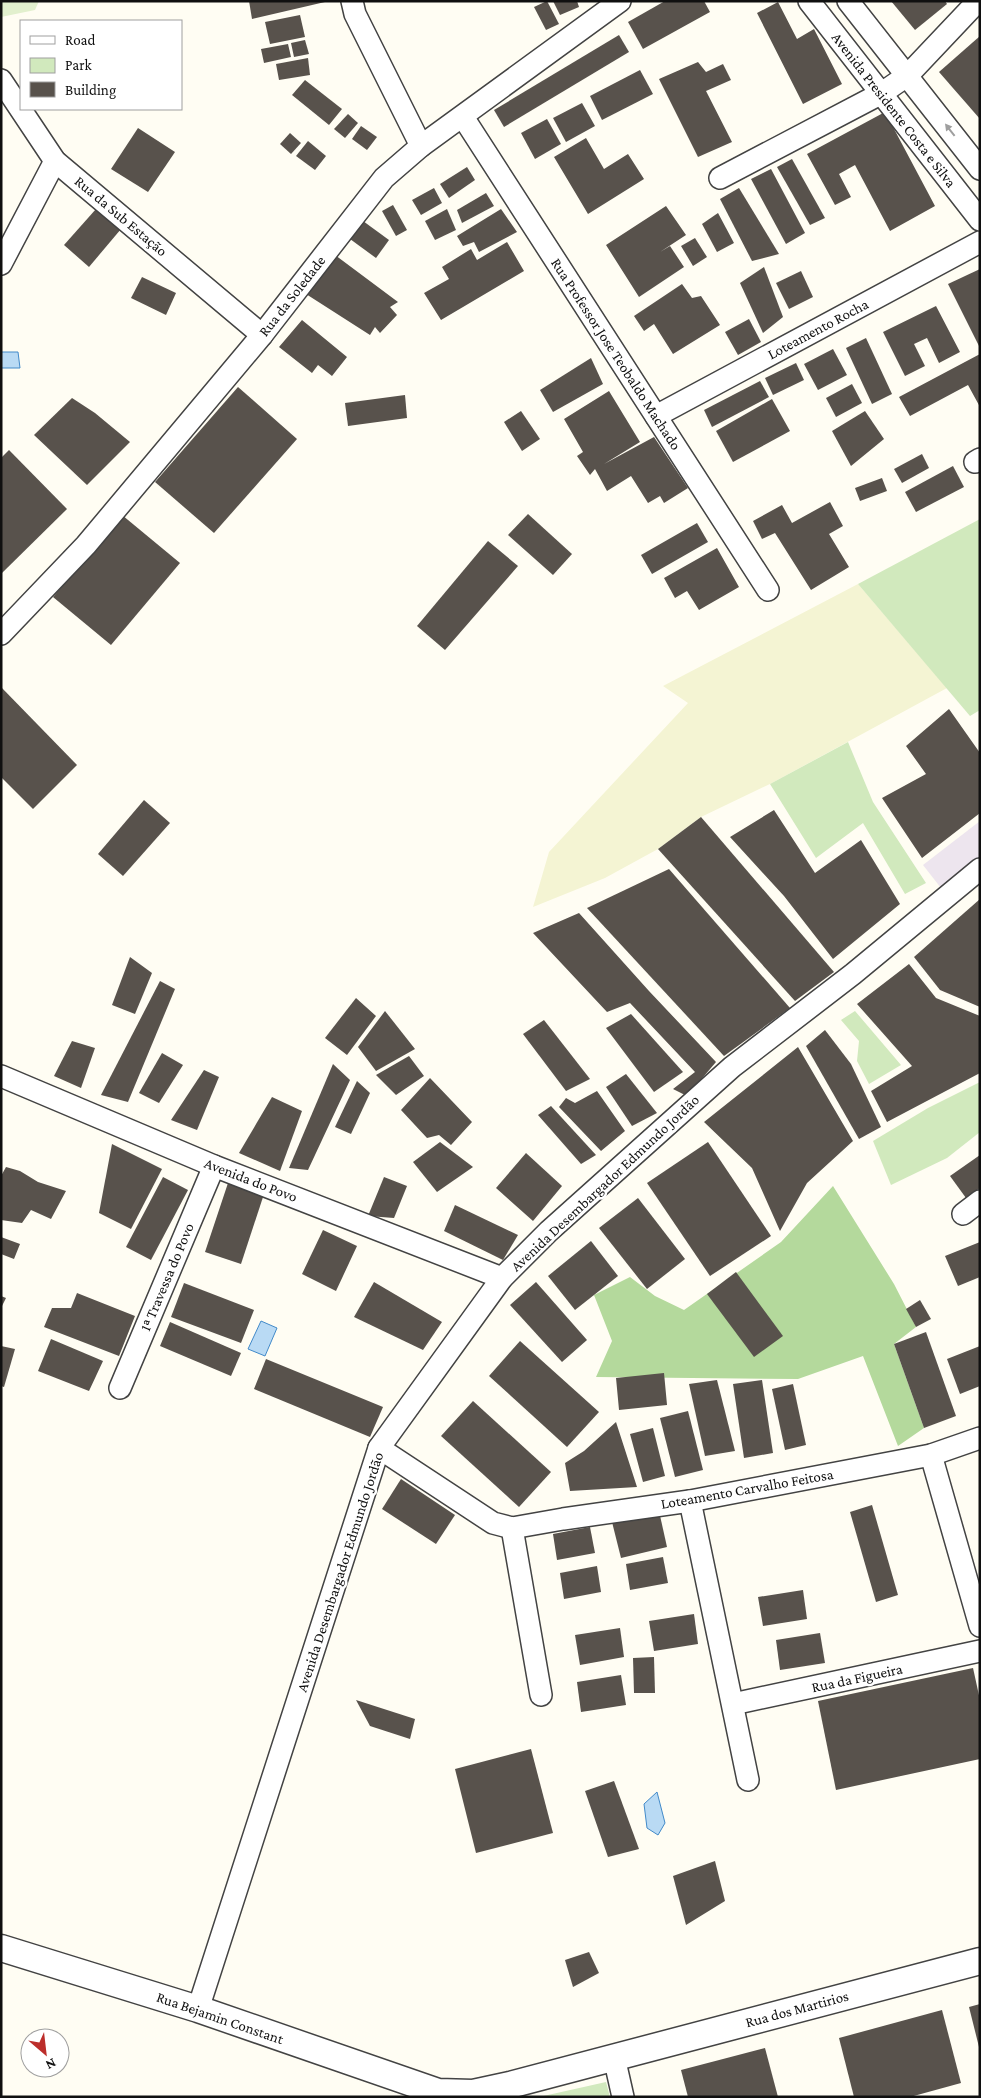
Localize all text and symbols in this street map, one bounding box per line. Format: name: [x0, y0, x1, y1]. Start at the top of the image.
legend: [20, 20, 182, 110]
street label: Avenida Presidente Costa e Silva: [829, 30, 959, 191]
text: Road: [65, 32, 96, 48]
text: Park: [65, 57, 92, 73]
text: Building: [65, 82, 116, 99]
one-way arrow: [945, 123, 955, 137]
street label: Rua da Sub Estação: [71, 173, 170, 260]
street label: Rua da Soledade: [256, 252, 329, 339]
street label: Rua Professor Jose Teobaldo Machado: [547, 255, 684, 453]
street label: Loteamento Rocha: [765, 296, 871, 362]
street label: Avenida Desembargador Edmundo Jordão: [508, 1092, 703, 1275]
street label: Avenida do Povo: [202, 1155, 300, 1205]
street label: 1ª Travessa do Povo: [137, 1221, 197, 1333]
street label: Avenida Desembargador Edmundo Jordão: [294, 1450, 387, 1694]
street label: Loteamento Carvalho Feitosa: [659, 1466, 835, 1512]
street label: Rua da Figueira: [810, 1661, 904, 1696]
street label: Rua dos Martirios: [744, 1988, 850, 2030]
street label: Rua Bejamin Constant: [154, 1989, 287, 2049]
north arrow: [20, 2028, 70, 2078]
text: N: [43, 2055, 59, 2074]

